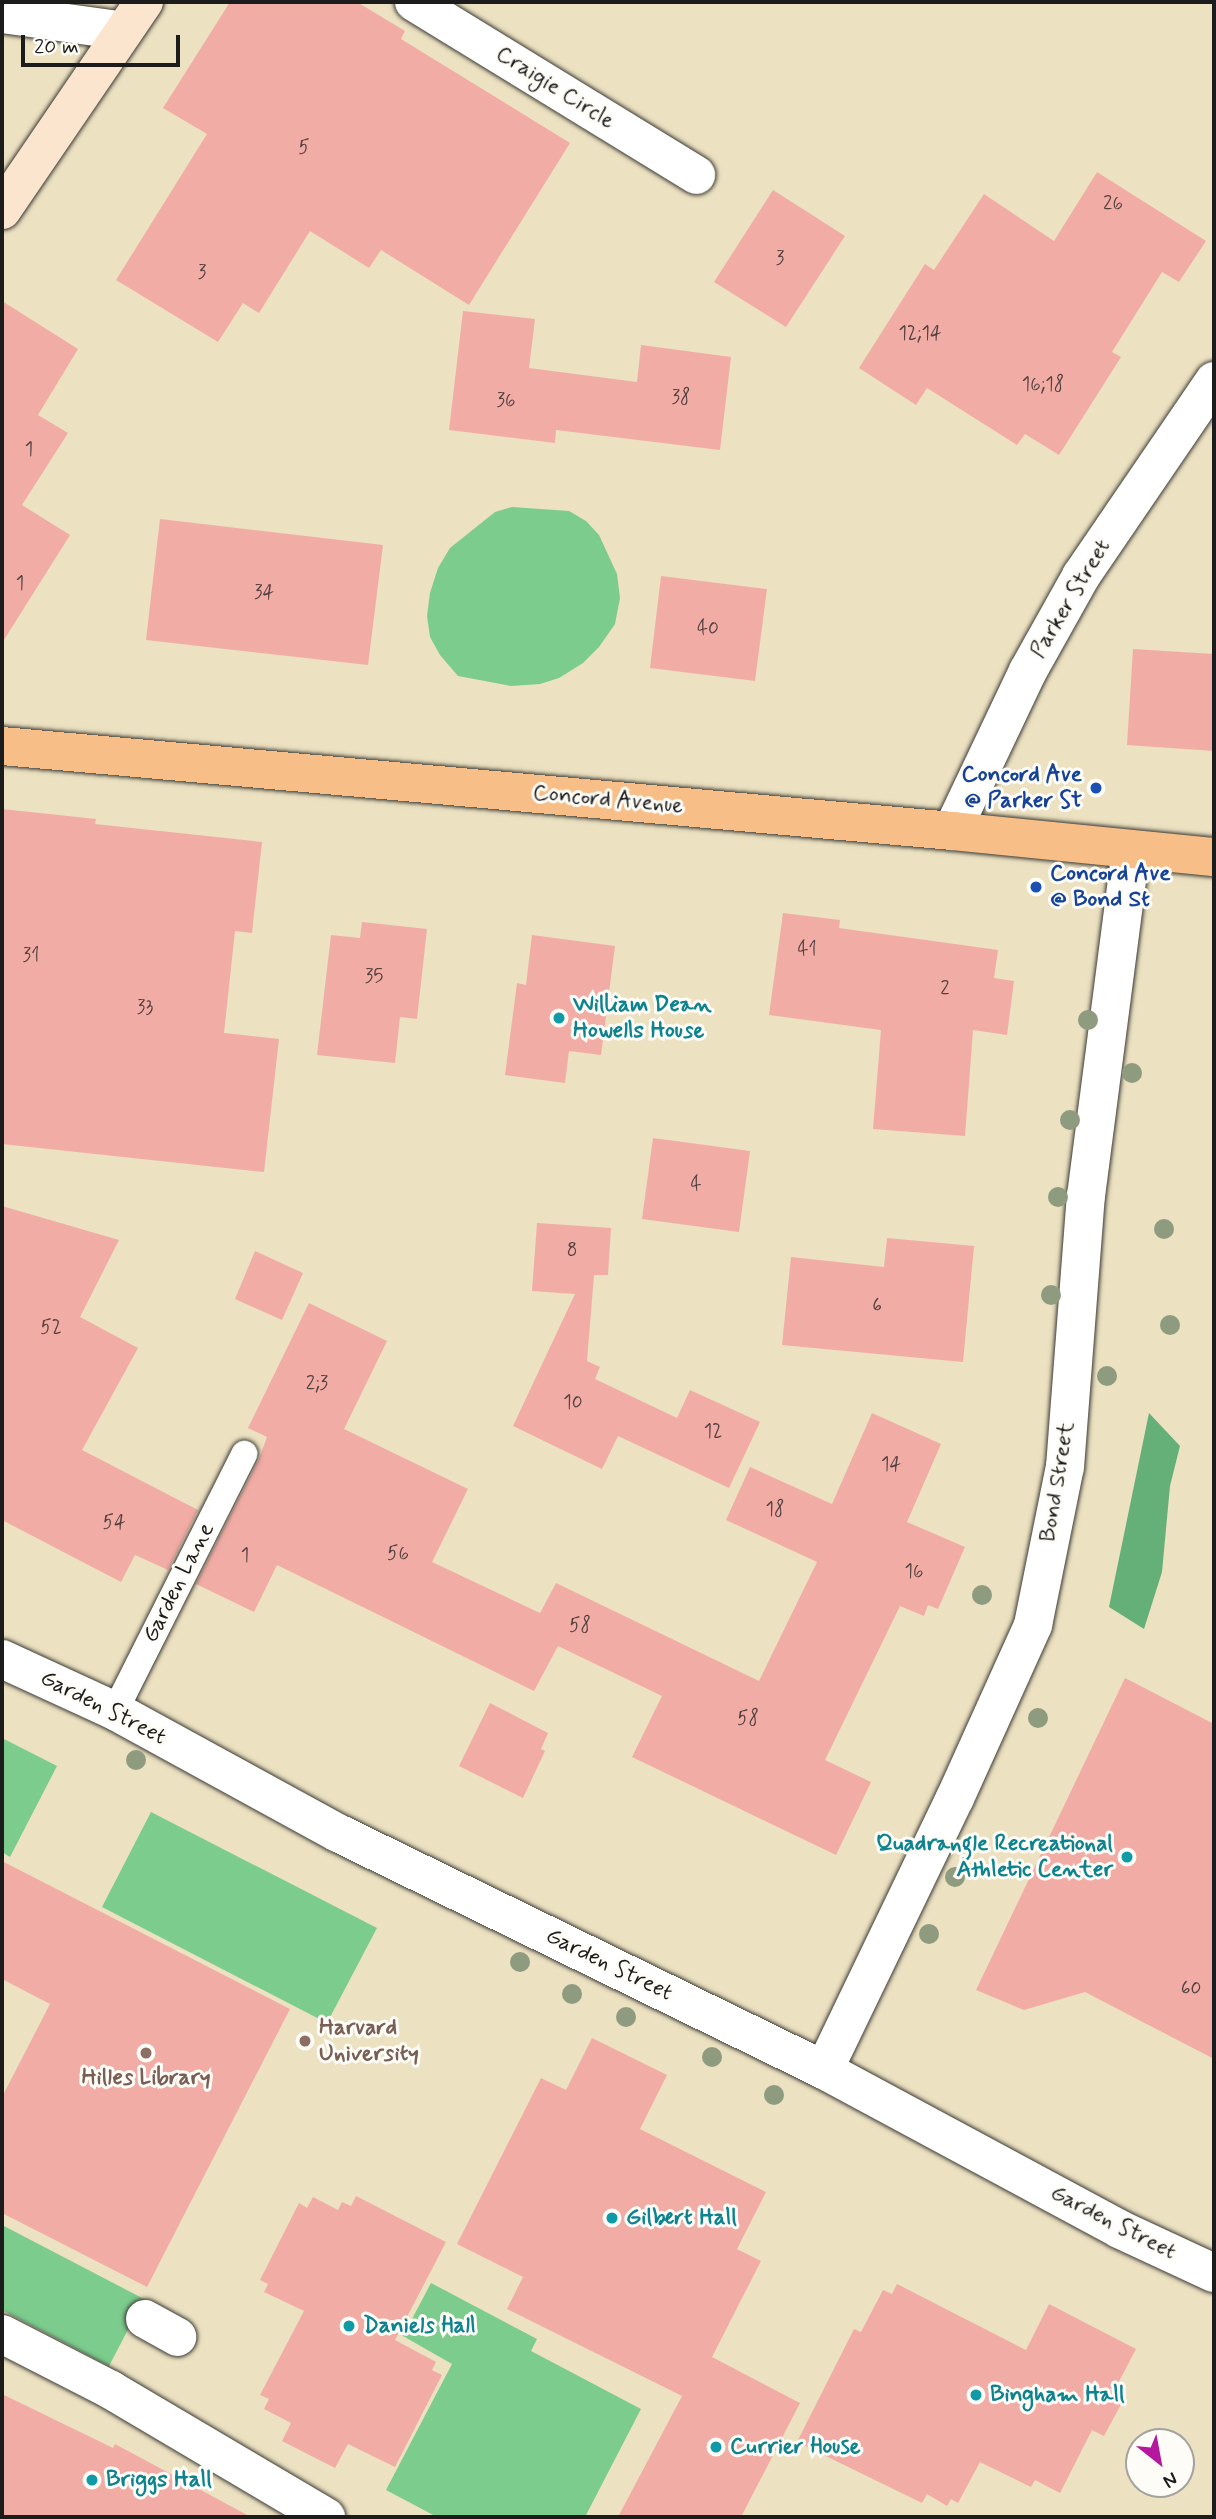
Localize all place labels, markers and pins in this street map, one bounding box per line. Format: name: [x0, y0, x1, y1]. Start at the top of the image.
place label: Concord Ave @ Parker St: [962, 761, 1082, 815]
marker: Concord Ave @ Parker St: [1088, 780, 1104, 796]
place label: Concord Ave @ Bond St: [1050, 860, 1170, 914]
marker: Concord Ave @ Bond St: [1028, 879, 1044, 895]
place label: William Dean Howells House: [573, 991, 705, 1045]
marker: William Dean Howells House: [551, 1010, 567, 1026]
place label: Quadrangle Recreational Athletic Center: [872, 1830, 1113, 1884]
marker: Quadrangle Recreational Athletic Center: [1119, 1849, 1135, 1865]
place label: Harvard University: [319, 2014, 419, 2068]
marker: Harvard University: [297, 2033, 313, 2049]
marker: Hilles Library: [138, 2045, 154, 2061]
place label: Hilles Library: [79, 2064, 213, 2092]
place label: Gilbert Hall: [626, 2204, 736, 2232]
marker: Gilbert Hall: [604, 2210, 620, 2226]
place label: Daniels Hall: [363, 2312, 478, 2340]
marker: Daniels Hall: [341, 2318, 357, 2334]
place label: Bingham Hall: [990, 2381, 1122, 2409]
marker: Bingham Hall: [968, 2387, 984, 2403]
place label: Currier House: [730, 2433, 864, 2461]
marker: Currier House: [708, 2439, 724, 2455]
place label: Briggs Hall: [106, 2466, 211, 2494]
marker: Briggs Hall: [84, 2472, 100, 2488]

